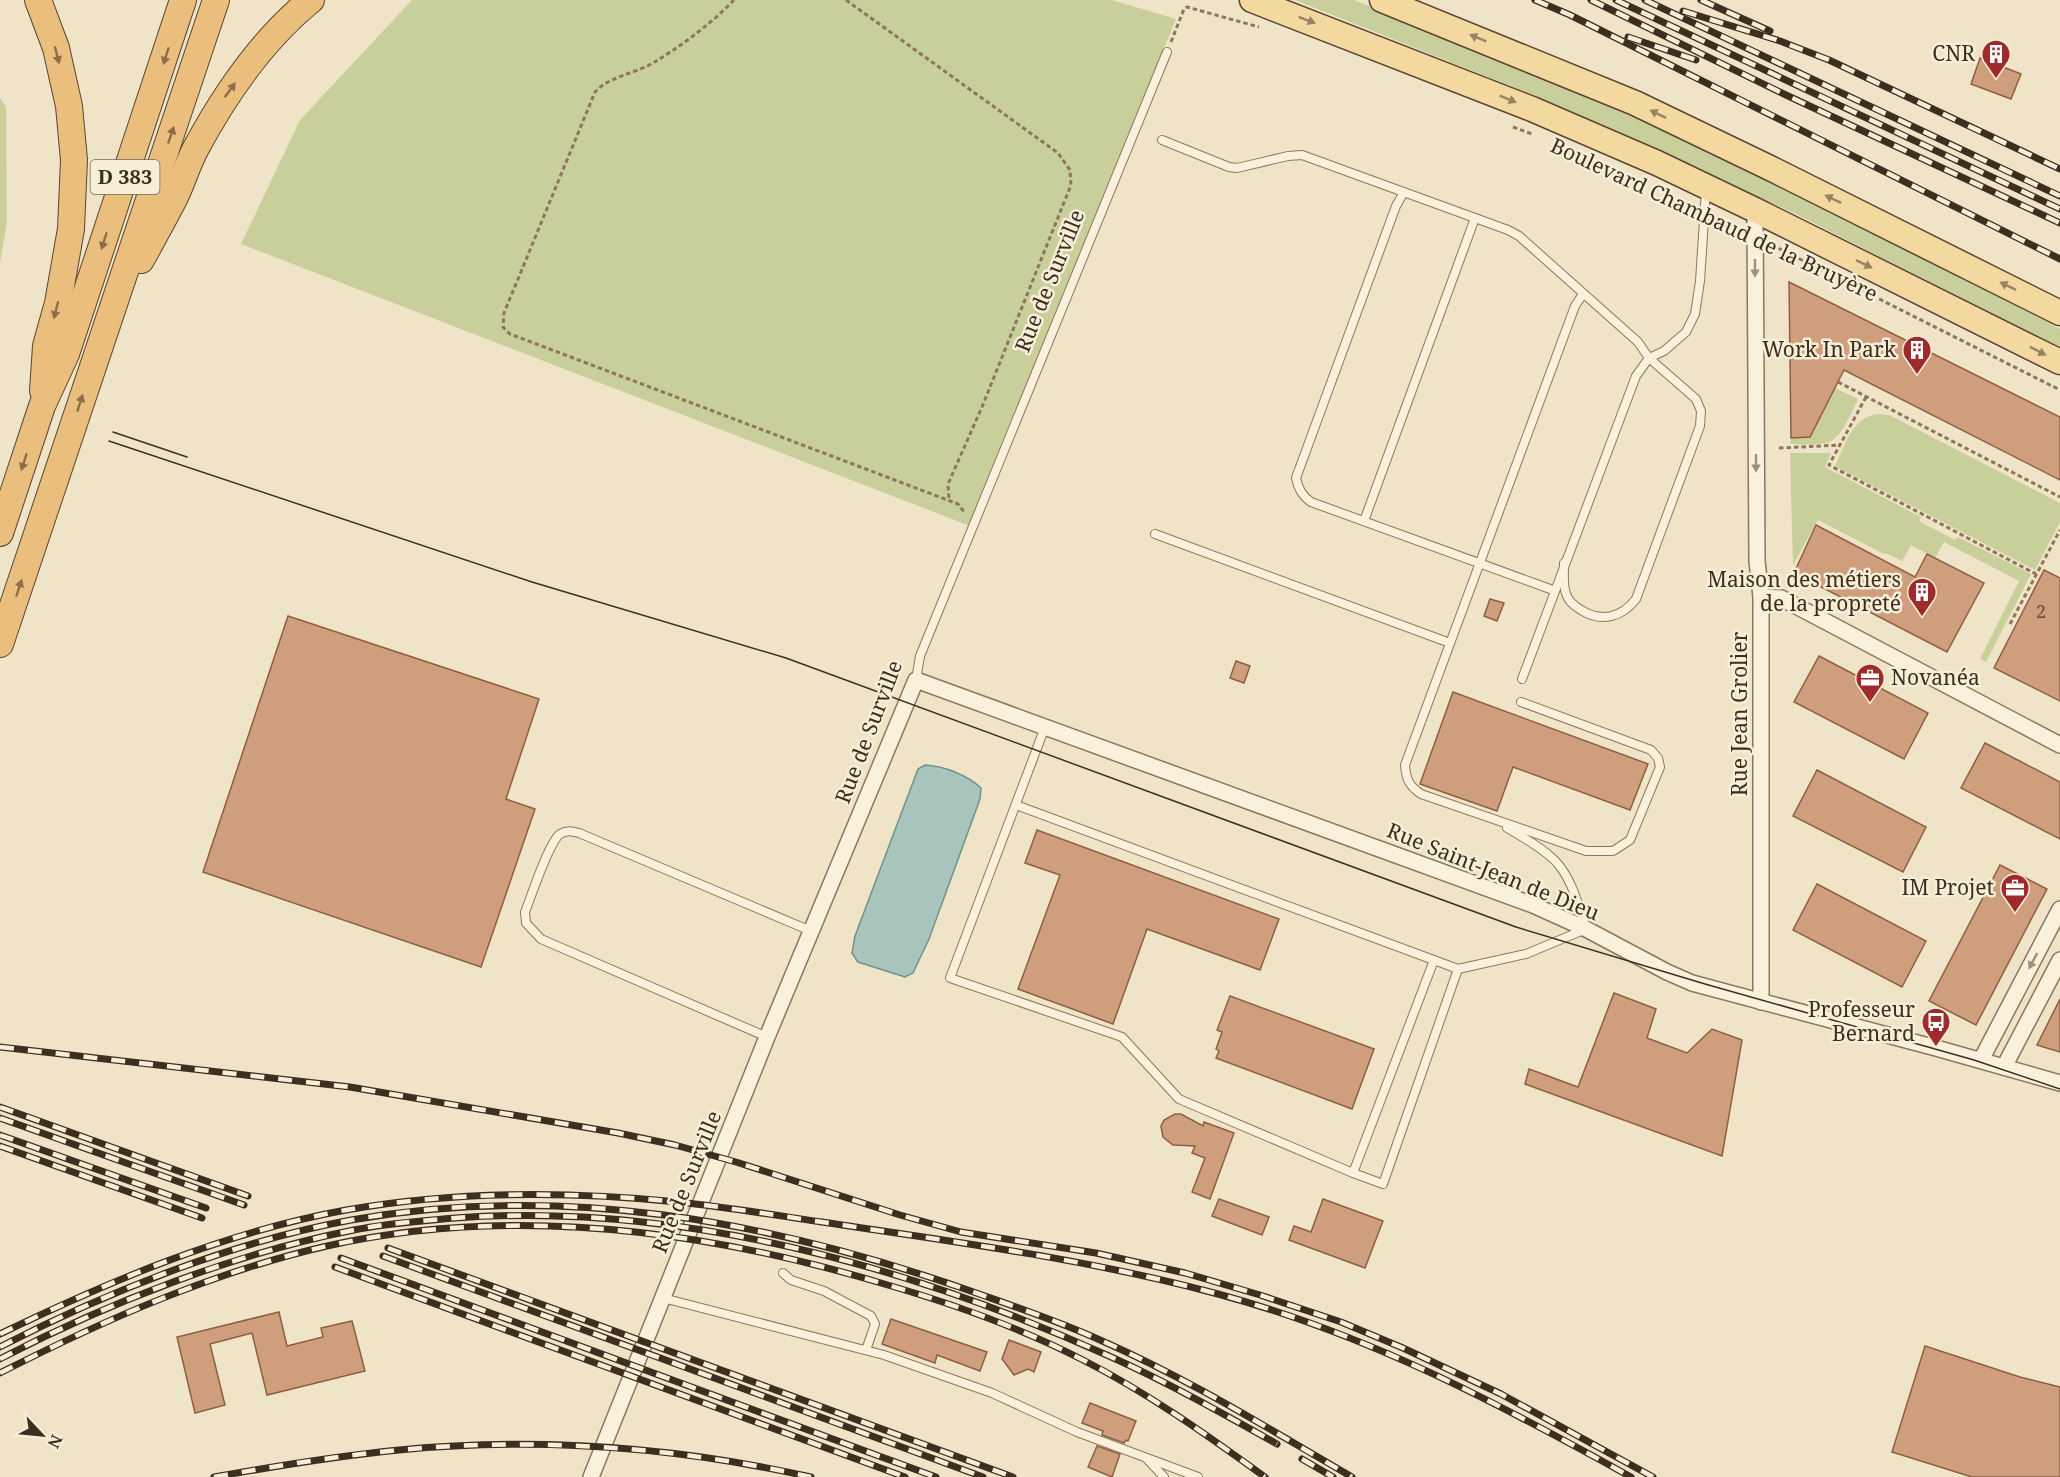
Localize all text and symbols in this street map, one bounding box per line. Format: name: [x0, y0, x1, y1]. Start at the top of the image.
one-way arrow: [1299, 15, 1317, 25]
one-way arrow: [1469, 33, 1487, 43]
building icon: CNR: [1980, 38, 2012, 80]
place label: CNR: [1932, 39, 1975, 67]
one-way arrow: [52, 46, 62, 65]
one-way arrow: [160, 47, 170, 65]
one-way arrow: [224, 83, 236, 98]
one-way arrow: [1500, 94, 1518, 104]
one-way arrow: [1649, 110, 1666, 119]
one-way arrow: [166, 126, 176, 144]
street label: Boulevard Chambaud de la Bruyère: [1546, 131, 1883, 307]
road number: D 383: [90, 160, 160, 194]
one-way arrow: [1825, 195, 1842, 204]
street label: Rue de Surville: [1008, 205, 1090, 356]
one-way arrow: [99, 232, 108, 250]
one-way arrow: [1750, 259, 1760, 278]
one-way arrow: [1855, 259, 1872, 268]
one-way arrow: [1999, 282, 2016, 291]
one-way arrow: [51, 301, 60, 319]
building icon: Work In Park: [1901, 334, 1933, 376]
place label: Work In Park: [1762, 335, 1897, 363]
one-way arrow: [2030, 346, 2047, 356]
one-way arrow: [76, 394, 86, 412]
one-way arrow: [18, 453, 28, 471]
one-way arrow: [1751, 454, 1761, 473]
place label: Maison des métiers de la propreté: [1707, 565, 1901, 617]
building icon: Maison des métiers de la propreté: [1906, 576, 1938, 618]
one-way arrow: [14, 579, 24, 597]
house number: 2: [2036, 599, 2046, 623]
street label: Rue Jean Grolier: [1725, 632, 1753, 796]
street label: Rue de Surville: [828, 656, 908, 807]
office icon: Novanéa: [1854, 662, 1886, 704]
place label: Novanéa: [1891, 663, 1980, 691]
street label: Rue Saint-Jean de Dieu: [1383, 816, 1604, 927]
office icon: IM Projet: [1999, 872, 2031, 914]
place label: IM Projet: [1902, 873, 1994, 901]
one-way arrow: [2028, 953, 2038, 970]
place label: Professeur Bernard: [1808, 995, 1915, 1047]
bus stop icon: Professeur Bernard: [1920, 1006, 1952, 1048]
street label: Rue de Surville: [645, 1106, 727, 1257]
north arrow: [12, 1405, 72, 1465]
text: N: [43, 1431, 68, 1452]

